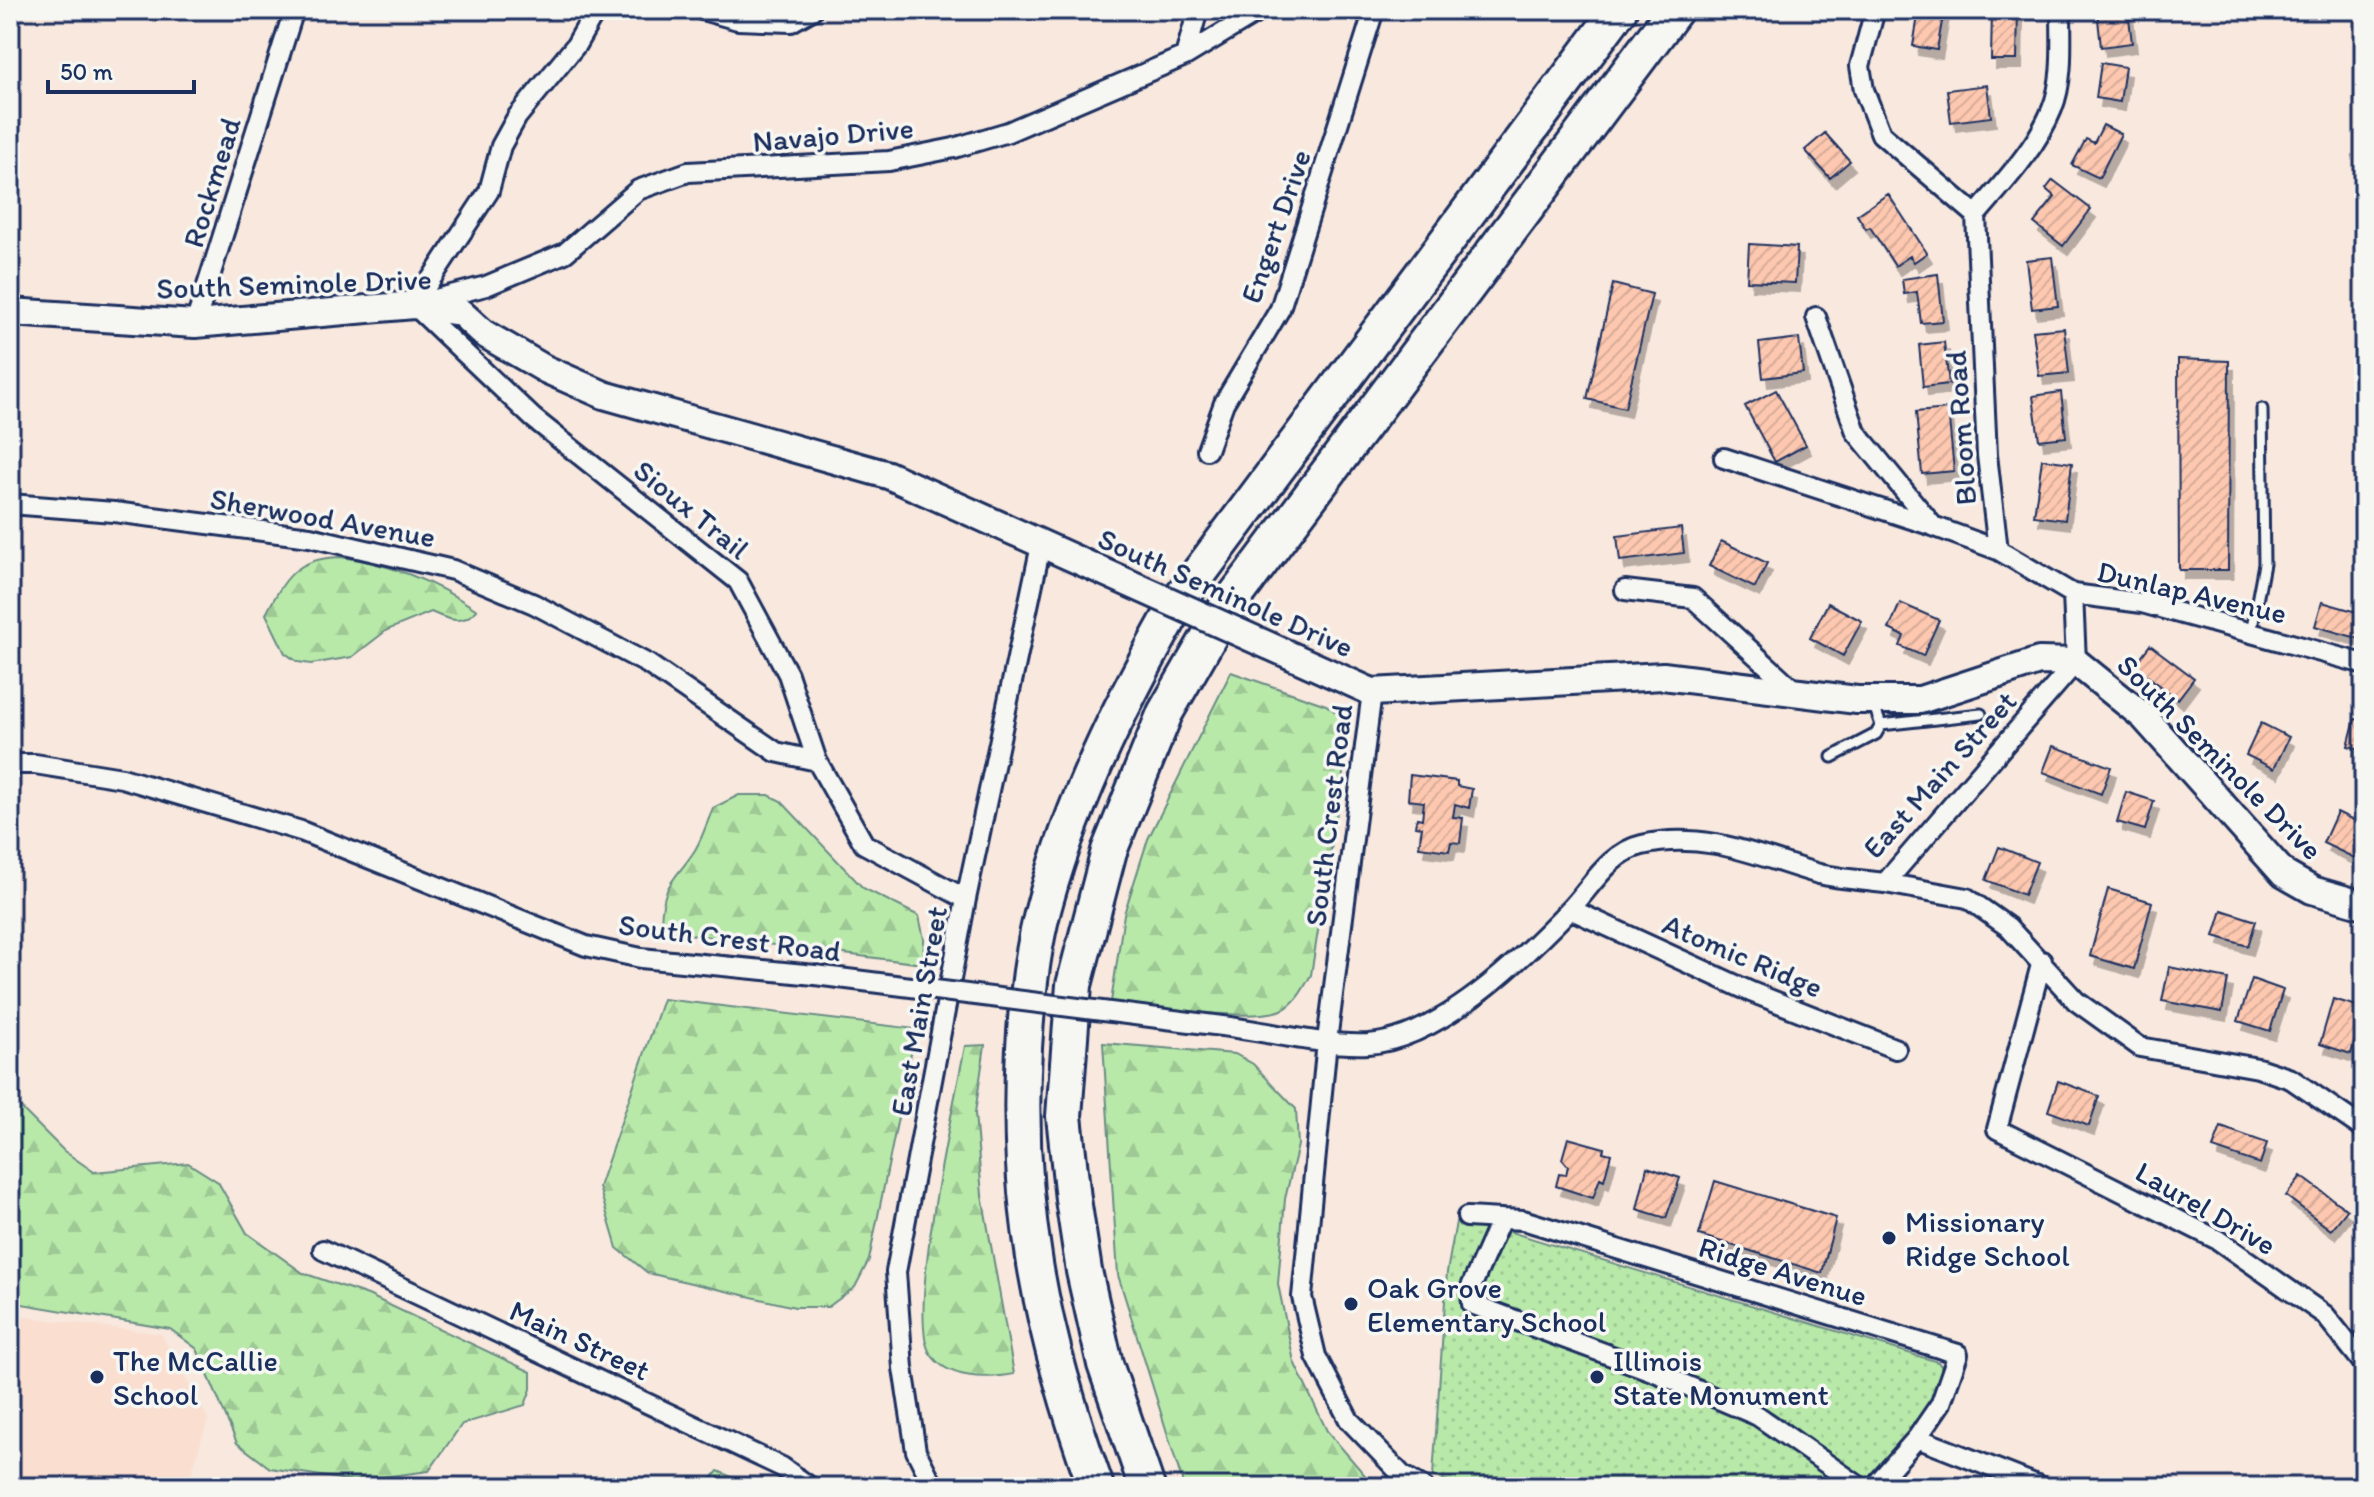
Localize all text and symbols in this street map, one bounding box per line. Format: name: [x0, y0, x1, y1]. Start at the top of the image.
scale bar: [48, 44, 194, 94]
text: 50 m: [60, 57, 113, 86]
street label: Navajo Drive: [751, 109, 915, 159]
street label: Rockmead: [174, 112, 248, 252]
street label: Engert Drive: [1231, 144, 1319, 308]
street label: South Seminole Drive: [156, 260, 432, 306]
street label: Bloom Road: [1936, 349, 1984, 507]
street label: Sioux Trail: [627, 451, 758, 567]
street label: Sherwood Avenue: [207, 479, 439, 555]
street label: South Seminole Drive: [1093, 519, 1359, 665]
street label: Dunlap Avenue: [2094, 552, 2290, 632]
street label: South Seminole Drive: [2109, 646, 2331, 868]
street label: East Main Street: [1854, 683, 2024, 865]
street label: South Crest Road: [1296, 702, 1360, 928]
street label: East Main Street: [881, 903, 955, 1119]
street label: South Crest Road: [617, 905, 843, 969]
street label: Atomic Ridge: [1657, 905, 1829, 1005]
street label: Laurel Drive: [2129, 1153, 2283, 1263]
place label: Missionary Ridge School: [1905, 1203, 2070, 1274]
street label: Ridge Avenue: [1694, 1228, 1872, 1314]
marker: Missionary Ridge School: [1880, 1229, 1898, 1247]
place label: Oak Grove Elementary School: [1367, 1269, 1607, 1340]
street label: Main Street: [504, 1291, 656, 1389]
marker: Oak Grove Elementary School: [1342, 1295, 1360, 1313]
place label: The McCallie School: [113, 1342, 278, 1413]
place label: Illinois State Monument: [1613, 1342, 1829, 1413]
marker: The McCallie School: [88, 1368, 106, 1386]
marker: Illinois State Monument: [1588, 1368, 1606, 1386]

